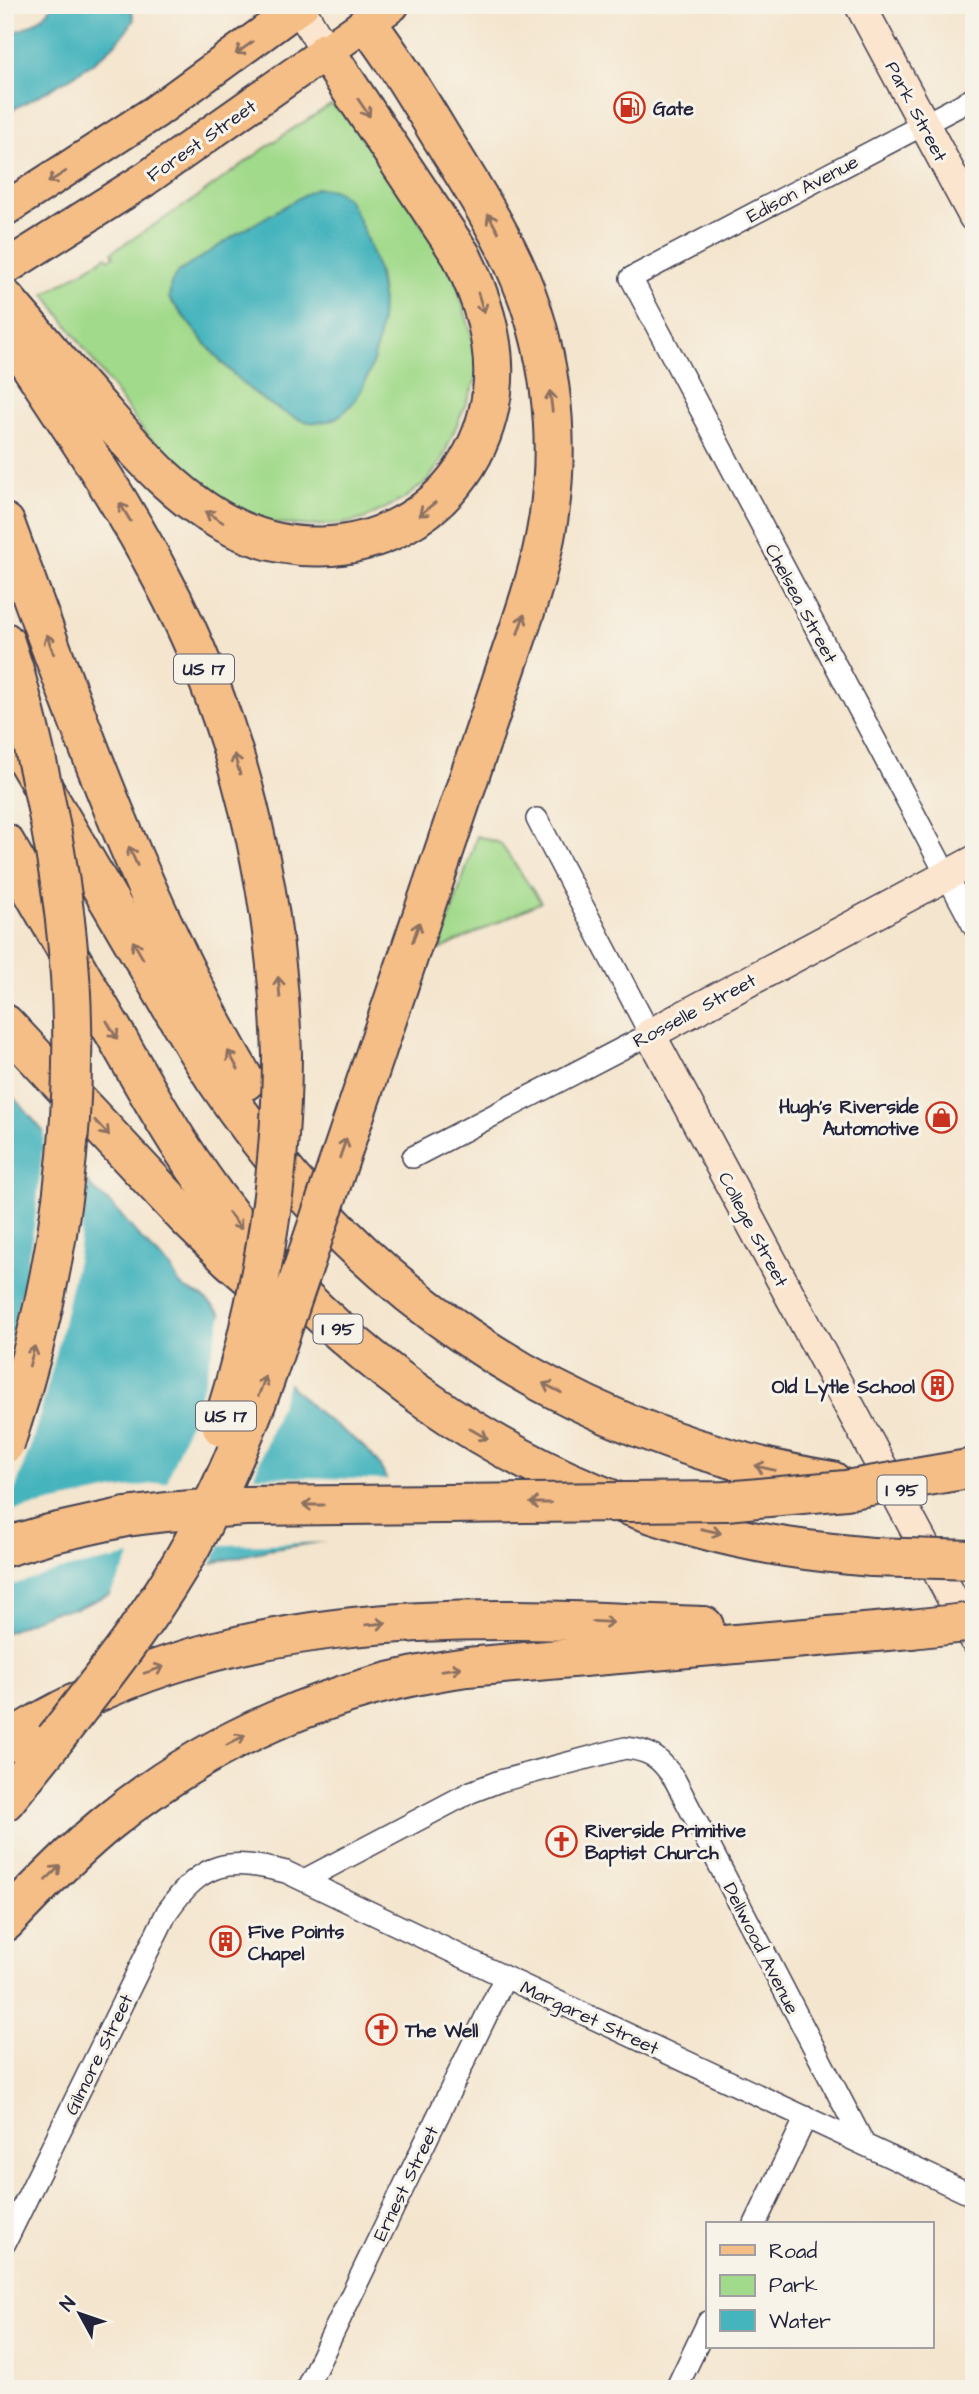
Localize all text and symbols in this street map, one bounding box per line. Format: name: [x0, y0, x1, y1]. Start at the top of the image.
one-way arrow: [235, 40, 254, 55]
street label: Park Street: [878, 57, 954, 167]
fuel station icon: Gate: [613, 91, 647, 125]
street label: Forest Street: [142, 93, 262, 189]
place label: Gate: [653, 96, 695, 123]
one-way arrow: [358, 98, 372, 118]
street label: Edison Avenue: [742, 149, 863, 230]
one-way arrow: [48, 171, 68, 185]
one-way arrow: [486, 213, 500, 233]
one-way arrow: [476, 291, 489, 313]
one-way arrow: [544, 390, 557, 413]
one-way arrow: [419, 501, 437, 516]
one-way arrow: [118, 502, 132, 522]
one-way arrow: [205, 509, 225, 523]
street label: Chelsea Street: [758, 539, 844, 669]
one-way arrow: [515, 613, 528, 635]
one-way arrow: [43, 634, 55, 656]
road number: US 17: [174, 654, 234, 684]
one-way arrow: [229, 753, 242, 775]
one-way arrow: [126, 846, 139, 867]
one-way arrow: [411, 922, 423, 944]
one-way arrow: [131, 940, 145, 960]
street label: Rosselle Street: [628, 967, 761, 1055]
one-way arrow: [272, 976, 285, 999]
one-way arrow: [106, 1020, 120, 1040]
one-way arrow: [226, 1050, 239, 1071]
place label: Hugh's Riverside Automotive: [779, 1094, 920, 1143]
shop icon: Hugh's Riverside Automotive: [925, 1100, 959, 1134]
one-way arrow: [94, 1119, 111, 1136]
one-way arrow: [338, 1137, 350, 1159]
street label: College Street: [710, 1167, 794, 1293]
one-way arrow: [228, 1212, 243, 1230]
road number: I 95: [314, 1314, 362, 1344]
one-way arrow: [26, 1345, 39, 1367]
building icon: Old Lytle School: [921, 1369, 955, 1403]
place label: Old Lytle School: [772, 1374, 915, 1402]
one-way arrow: [257, 1376, 269, 1398]
one-way arrow: [542, 1381, 563, 1395]
road number: US 17: [196, 1401, 256, 1430]
one-way arrow: [469, 1427, 489, 1441]
one-way arrow: [754, 1461, 777, 1475]
road number: I 95: [878, 1476, 926, 1504]
one-way arrow: [529, 1496, 552, 1510]
one-way arrow: [302, 1498, 325, 1512]
one-way arrow: [699, 1525, 722, 1538]
one-way arrow: [592, 1615, 615, 1628]
one-way arrow: [364, 1617, 387, 1630]
one-way arrow: [142, 1662, 164, 1675]
one-way arrow: [439, 1662, 462, 1675]
one-way arrow: [225, 1732, 246, 1746]
place label: Riverside Primitive Baptist Church: [585, 1818, 747, 1867]
church icon: Riverside Primitive Baptist Church: [545, 1824, 579, 1858]
one-way arrow: [44, 1864, 61, 1881]
street label: Dellwood Avenue: [716, 1878, 805, 2019]
place label: Five Points Chapel: [248, 1919, 345, 1968]
building icon: Five Points Chapel: [208, 1925, 242, 1959]
street label: Margaret Street: [515, 1974, 663, 2063]
street label: Gilmore Street: [58, 1989, 140, 2120]
church icon: The Well: [365, 2013, 399, 2047]
place label: The Well: [404, 2018, 478, 2045]
street label: Ernest Street: [367, 2121, 446, 2246]
legend: [706, 2222, 934, 2348]
text: Road: [769, 2237, 817, 2266]
text: Park: [769, 2271, 818, 2300]
north arrow: [46, 2278, 116, 2348]
text: N: [54, 2291, 82, 2317]
text: Water: [769, 2307, 831, 2336]

